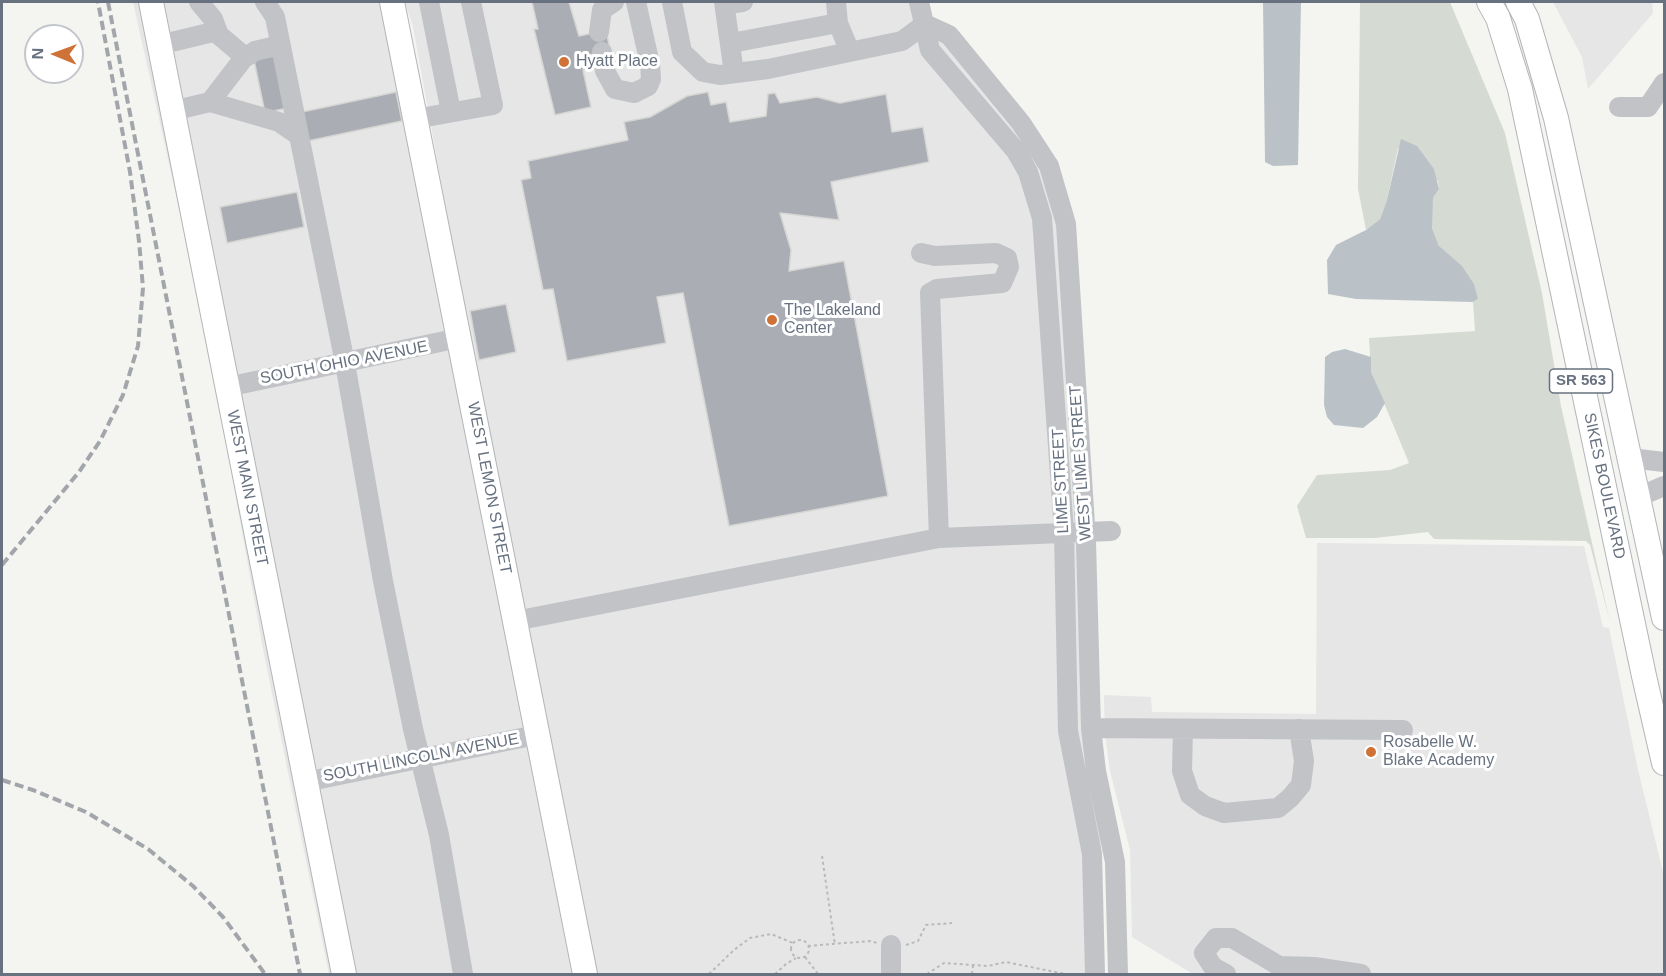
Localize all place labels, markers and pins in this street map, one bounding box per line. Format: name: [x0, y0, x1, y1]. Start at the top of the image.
place label: Hyatt Place: [576, 52, 658, 72]
marker: Hyatt Place: [557, 55, 571, 69]
place label: The Lakeland Center: [784, 301, 881, 339]
marker: The Lakeland Center: [765, 313, 779, 327]
place label: Rosabelle W. Blake Academy: [1383, 733, 1494, 771]
marker: Rosabelle W. Blake Academy: [1364, 745, 1378, 759]

